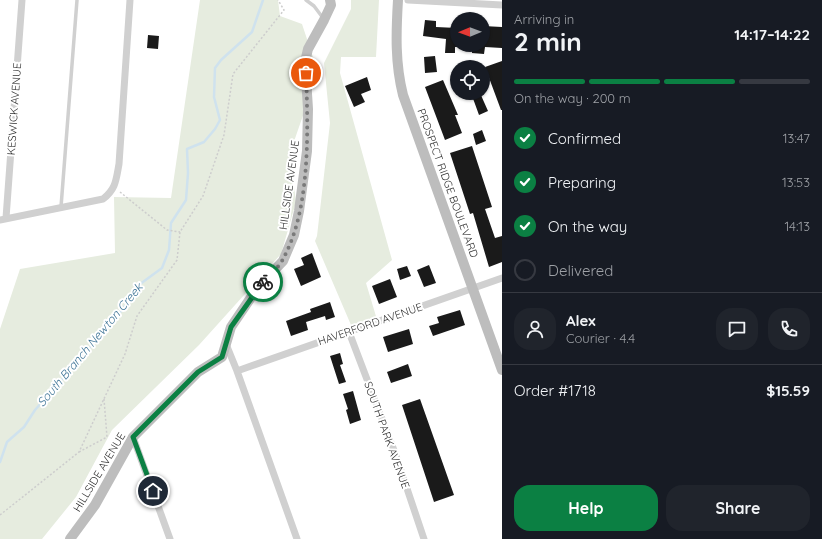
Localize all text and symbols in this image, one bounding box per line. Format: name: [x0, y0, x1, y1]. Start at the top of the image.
text: Arriving in: [514, 11, 574, 27]
north arrow: [450, 12, 490, 52]
map controls: [450, 12, 490, 100]
text: 2 min: [514, 25, 582, 58]
text: 14:17–14:22: [734, 25, 810, 44]
pin: [289, 56, 323, 90]
button: locate: [450, 60, 490, 100]
street label: KESWICK AVENUE: [4, 62, 24, 156]
icon: bag: [295, 62, 317, 84]
text: On the way · 200 m: [514, 90, 631, 106]
street label: PROSPECT RIDGE BOULEVARD: [414, 106, 482, 260]
icon: check: [514, 127, 536, 149]
text: Confirmed: [548, 129, 621, 148]
text: 13:47: [783, 130, 810, 146]
street label: HILLSIDE AVENUE: [276, 139, 302, 231]
icon: check: [514, 171, 536, 193]
text: Preparing: [548, 173, 616, 192]
text: 13:53: [782, 174, 810, 190]
icon: check: [514, 215, 536, 237]
text: On the way: [548, 217, 627, 236]
text: 14:13: [784, 218, 810, 234]
text: Delivered: [548, 261, 613, 280]
courier: [243, 262, 283, 302]
icon: bike: [252, 271, 274, 293]
water label: South Branch Newton Creek: [34, 279, 147, 409]
street label: HAVERFORD AVENUE: [316, 300, 424, 348]
button: person: [514, 308, 556, 350]
button: chat: [716, 308, 758, 350]
button: phone: [768, 308, 810, 350]
text: Alex: [566, 311, 596, 330]
text: Courier · 4.4: [566, 330, 635, 346]
street label: SOUTH PARK AVENUE: [361, 380, 413, 490]
text: Order #1718: [514, 381, 596, 400]
text: $15.59: [766, 381, 810, 400]
street label: HILLSIDE AVENUE: [70, 430, 128, 514]
pin: [136, 474, 170, 508]
icon: home: [142, 480, 164, 502]
button: Help: [514, 485, 658, 531]
button: Share: [666, 485, 810, 531]

